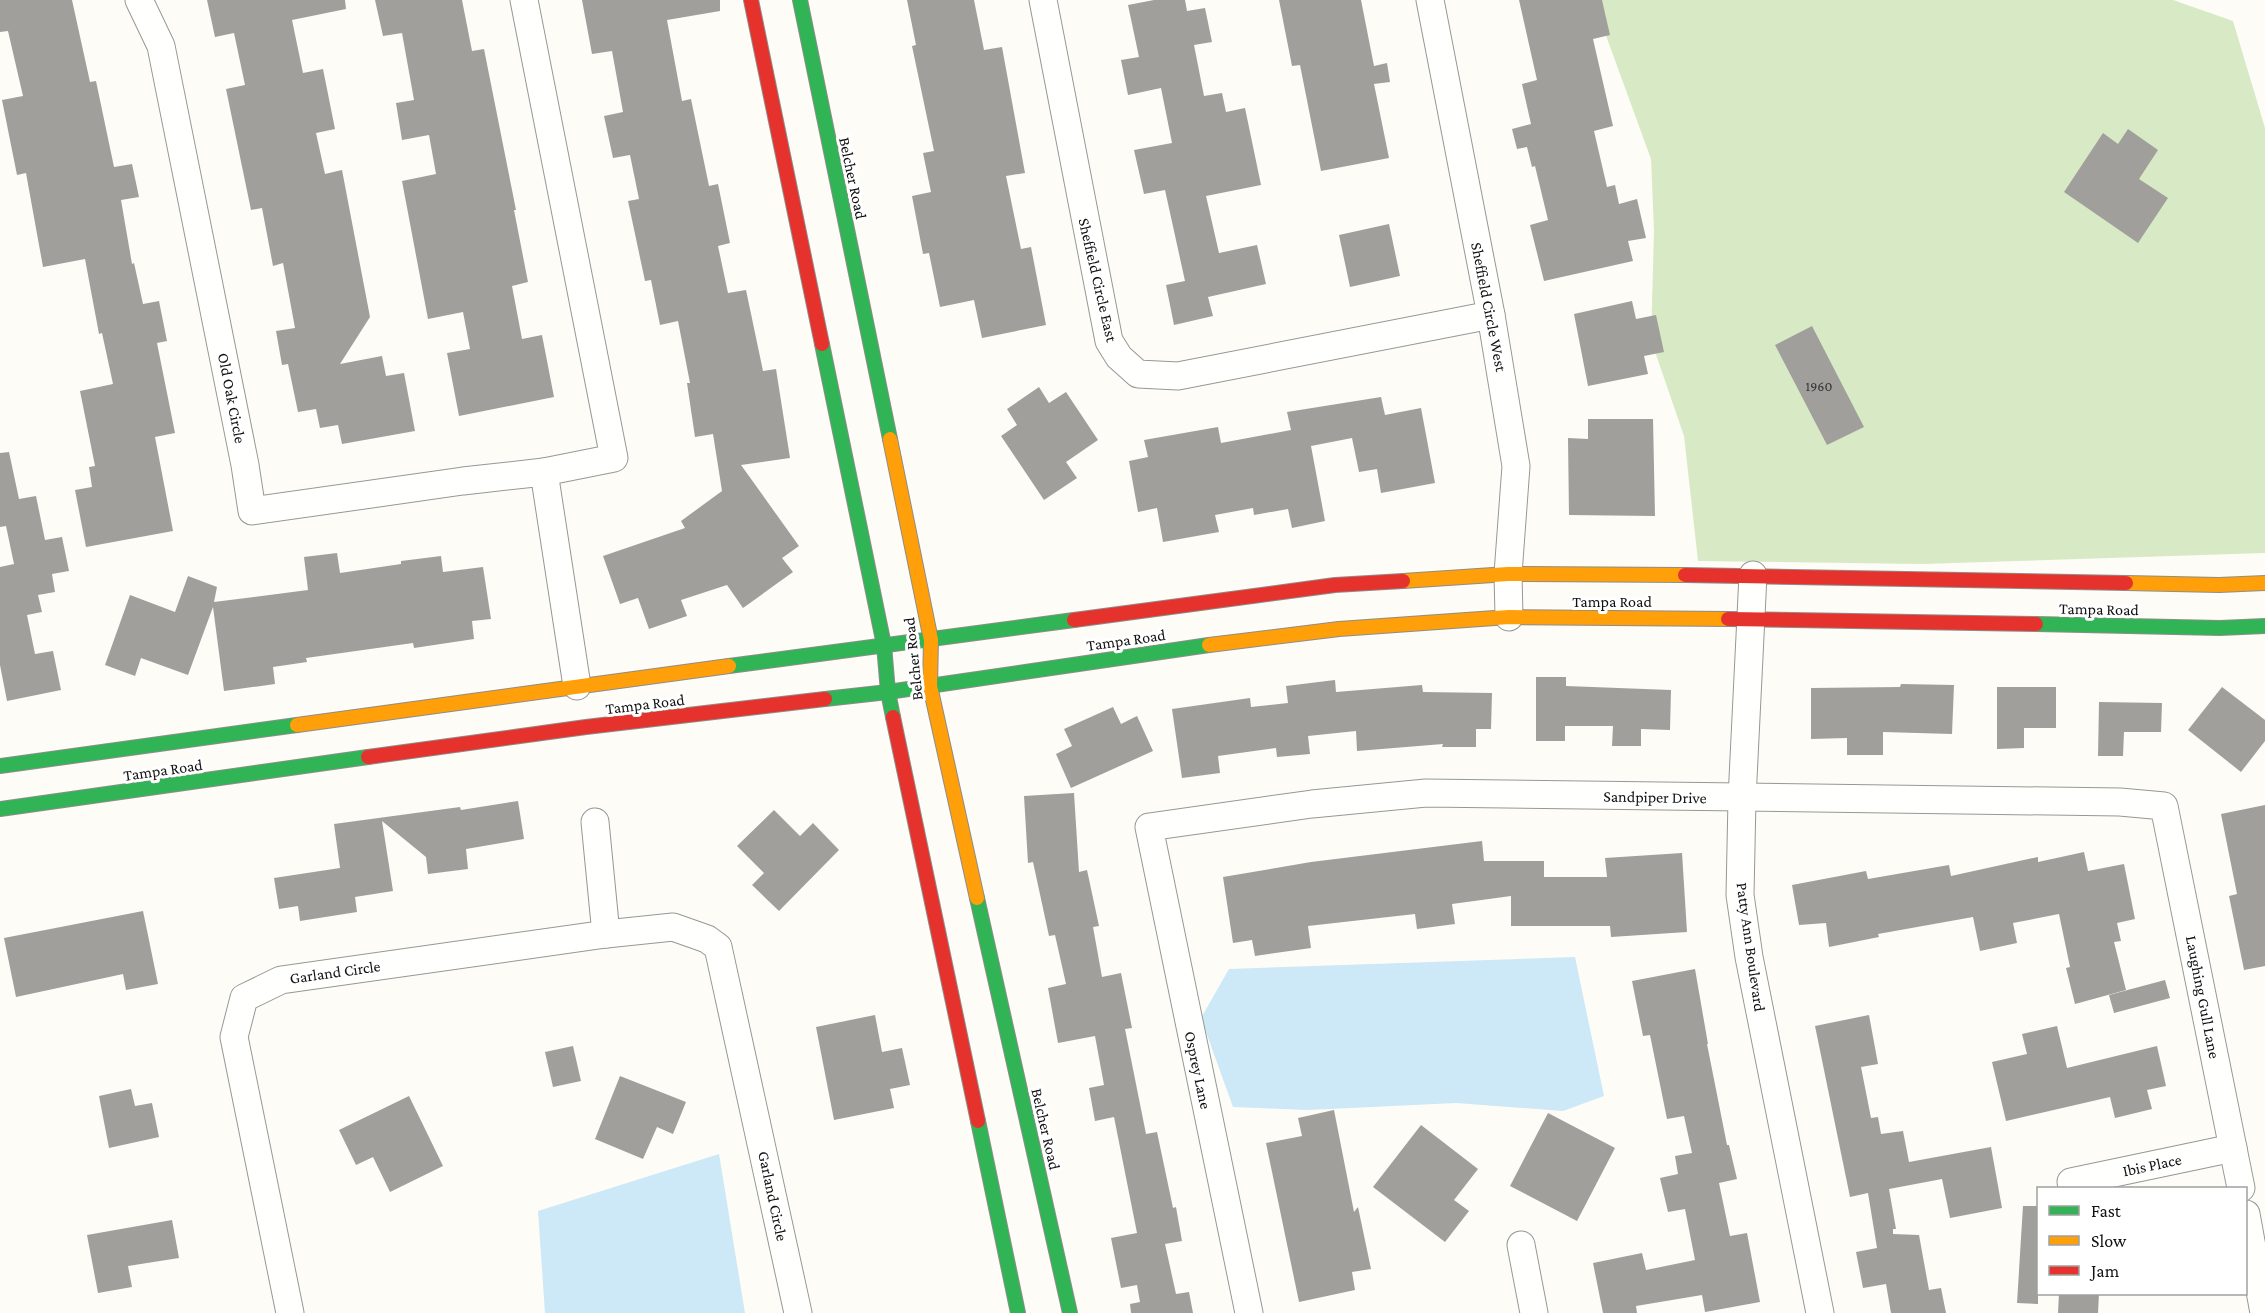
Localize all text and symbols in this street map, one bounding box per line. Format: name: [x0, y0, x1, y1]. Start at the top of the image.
street label: Belcher Road: [836, 135, 870, 221]
street label: Sheffield Circle East: [1075, 216, 1121, 344]
street label: Sheffield Circle West: [1468, 241, 1510, 374]
street label: Old Oak Circle: [215, 351, 249, 445]
house number: 1960: [1806, 378, 1832, 394]
street label: Tampa Road: [1572, 593, 1652, 611]
street label: Tampa Road: [2059, 600, 2140, 619]
street label: Belcher Road: [900, 616, 926, 701]
street label: Tampa Road: [1085, 626, 1167, 655]
street label: Tampa Road: [604, 691, 686, 718]
street label: Tampa Road: [122, 756, 204, 785]
street label: Sandpiper Drive: [1603, 788, 1707, 807]
street label: Patty Ann Boulevard: [1733, 881, 1769, 1013]
street label: Laughing Gull Lane: [2182, 934, 2223, 1060]
street label: Garland Circle: [289, 957, 381, 987]
street label: Osprey Lane: [1180, 1030, 1215, 1111]
street label: Belcher Road: [1028, 1087, 1064, 1172]
street label: Garland Circle: [755, 1149, 791, 1243]
street label: Ibis Place: [2121, 1150, 2183, 1180]
legend: [2037, 1187, 2247, 1295]
text: Fast: [2091, 1201, 2122, 1221]
text: Slow: [2091, 1231, 2127, 1251]
text: Jam: [2089, 1261, 2120, 1281]

